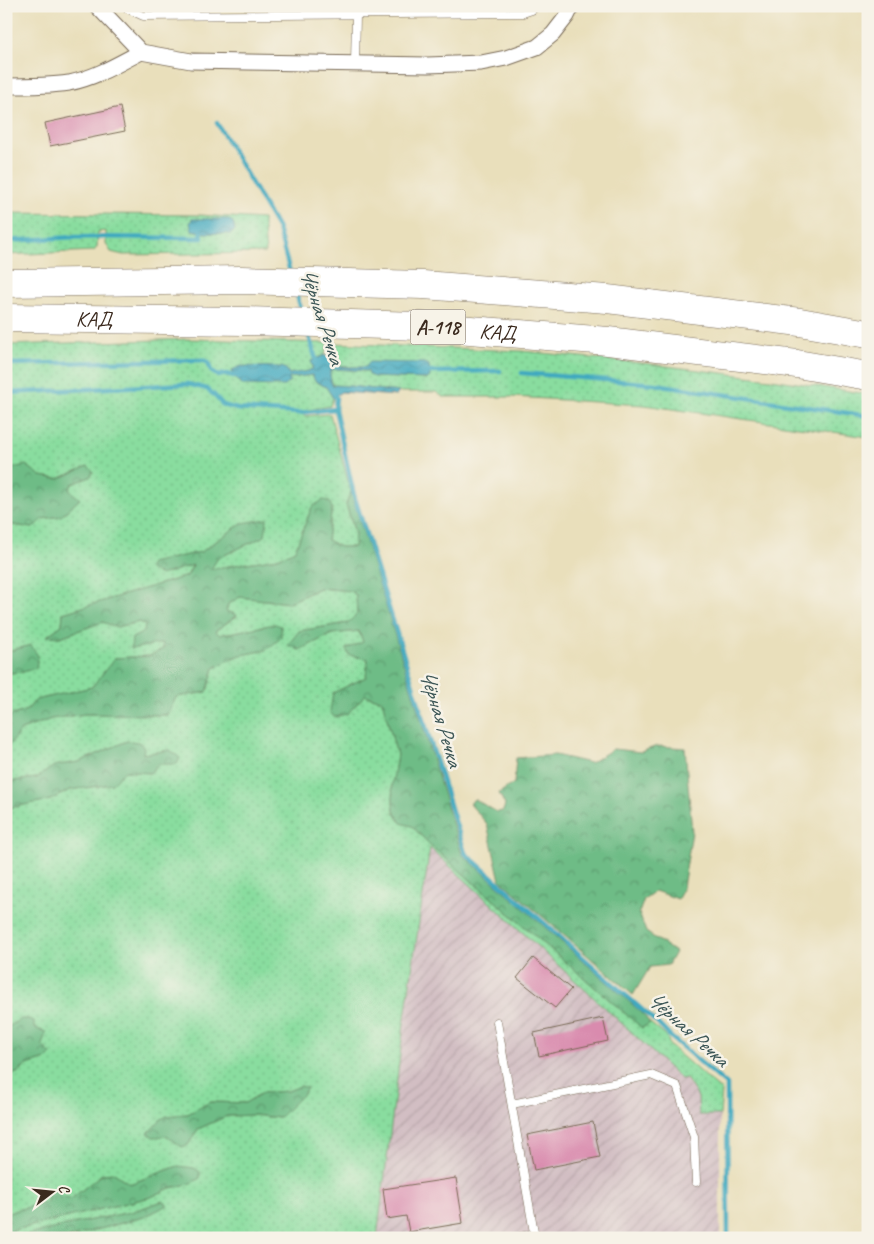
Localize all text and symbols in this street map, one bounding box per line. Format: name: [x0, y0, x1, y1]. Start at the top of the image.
water label: Чёрная Речка: [293, 264, 351, 370]
street label: КАД: [76, 306, 114, 332]
road number: А-118: [410, 310, 466, 344]
street label: КАД: [479, 318, 519, 347]
water label: Чёрная Речка: [413, 666, 470, 772]
water label: Чёрная Речка: [641, 985, 736, 1074]
north arrow: [28, 1166, 78, 1216]
text: С: [55, 1183, 74, 1196]

